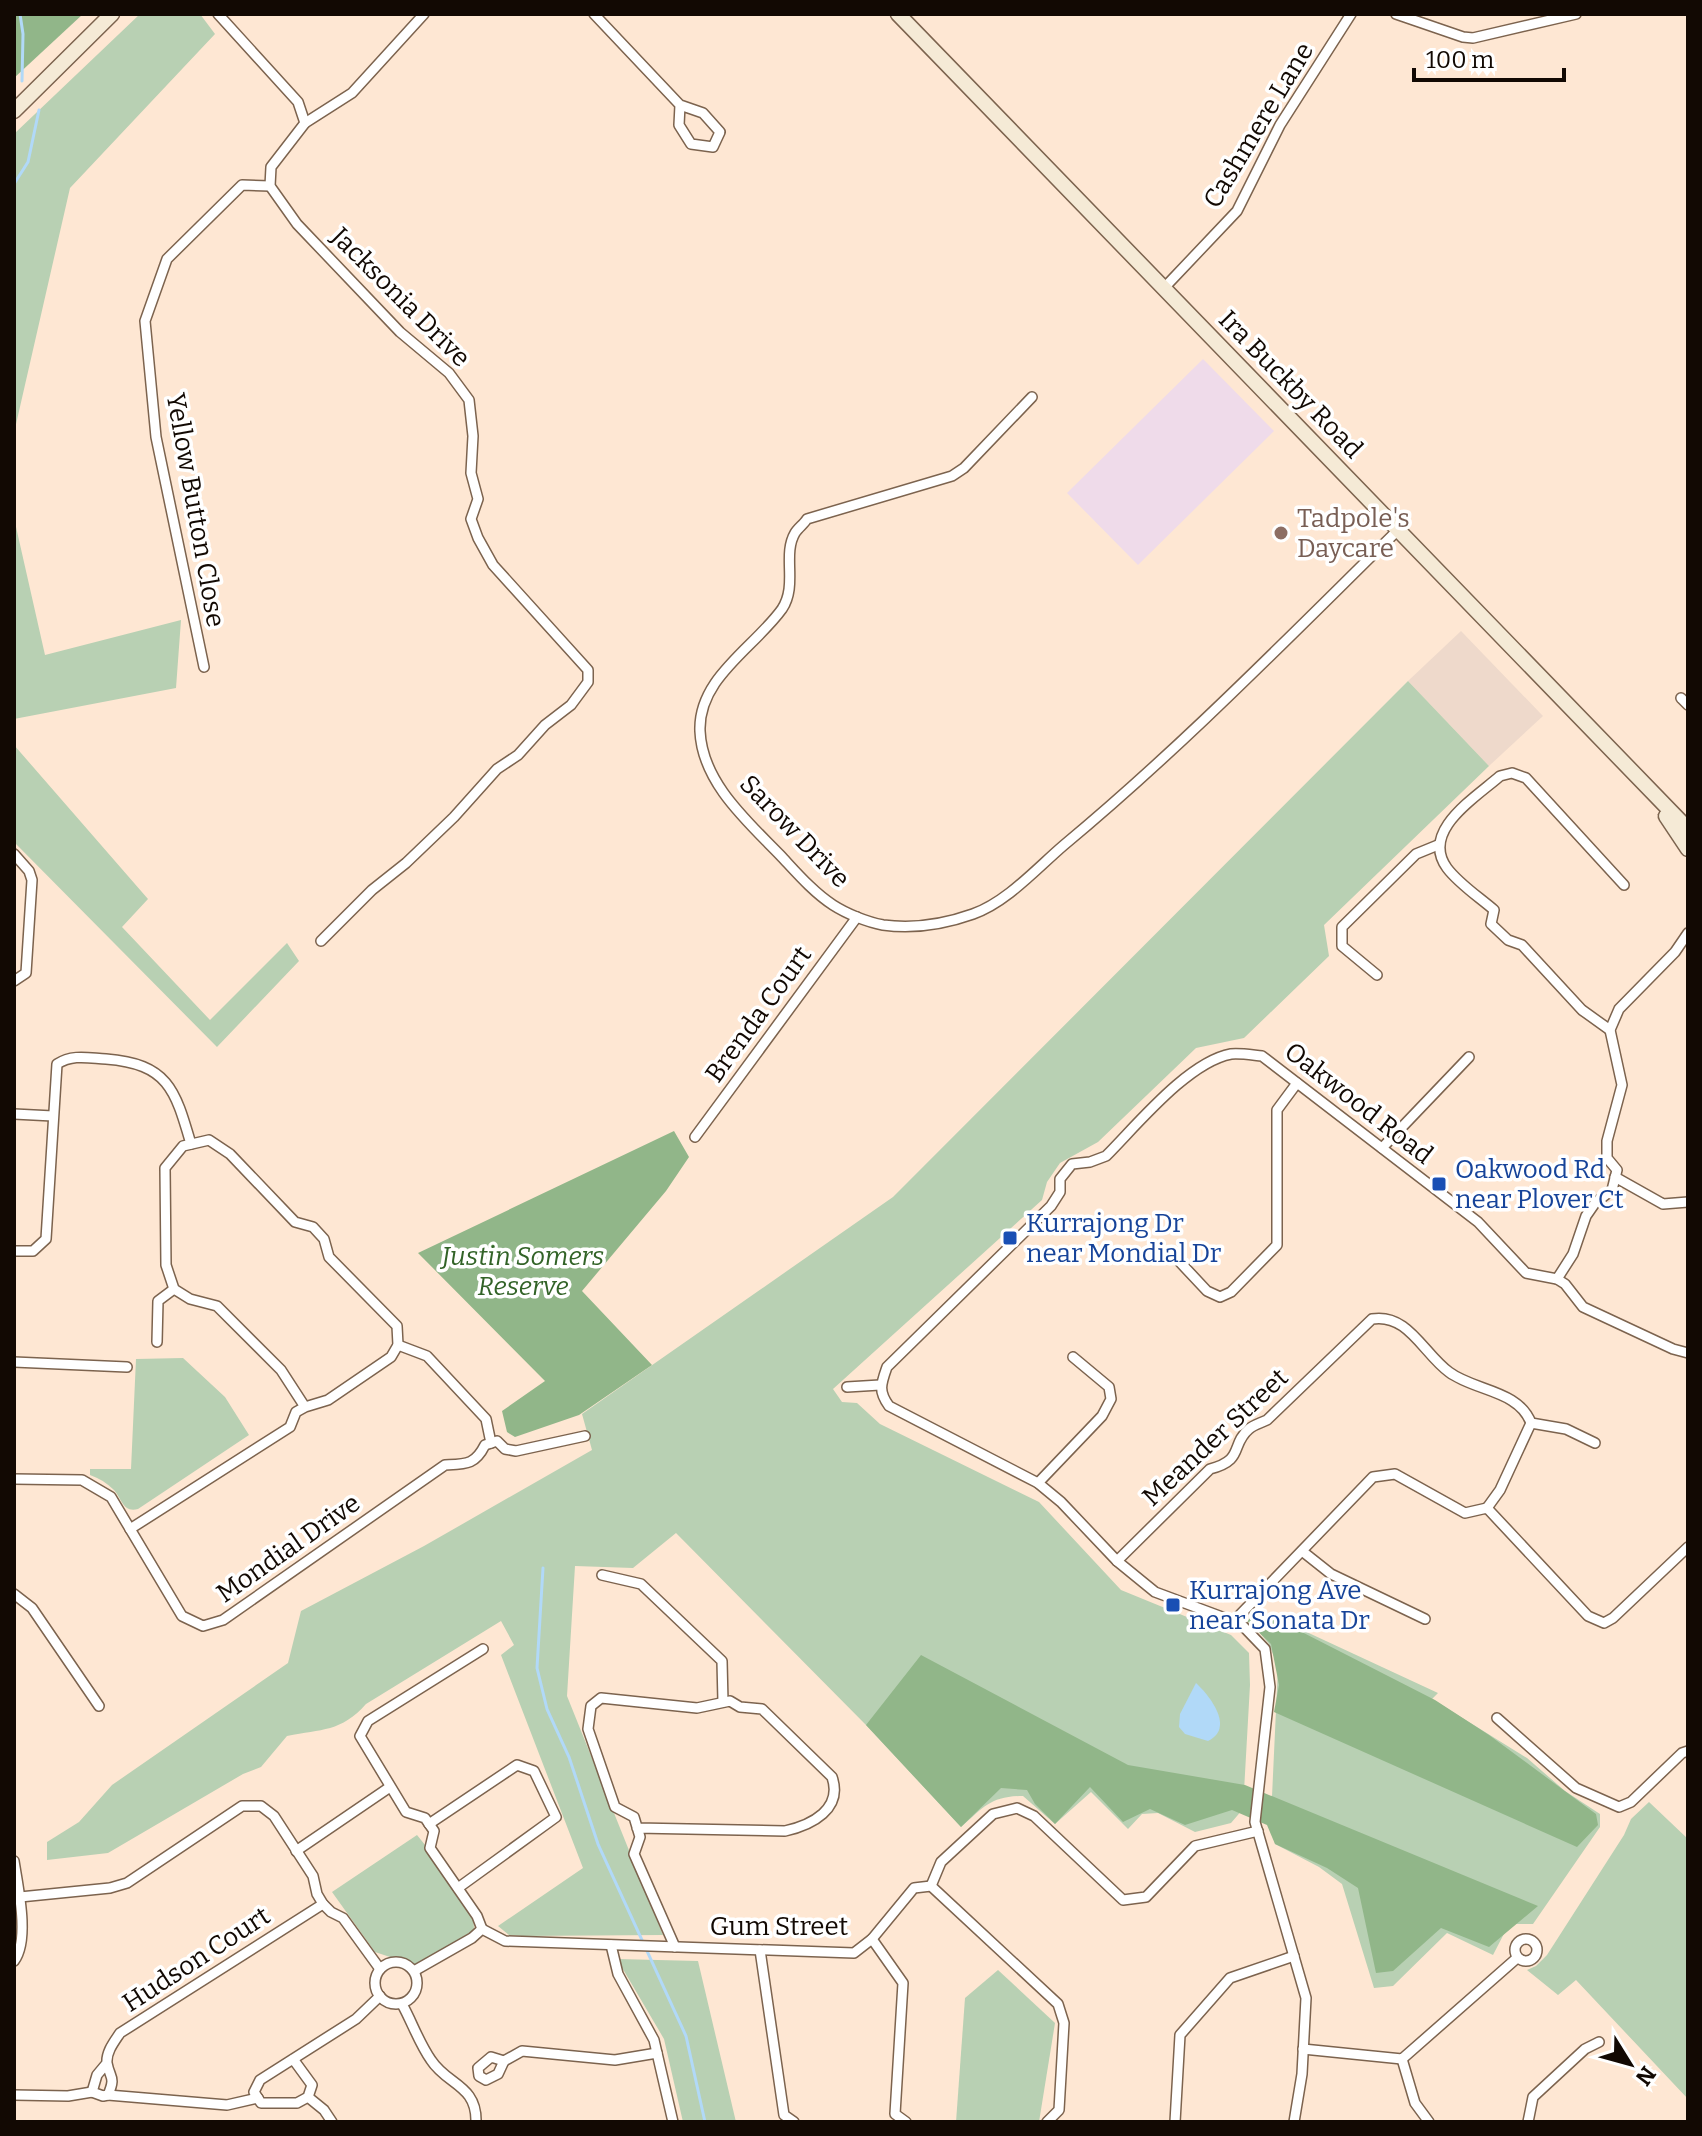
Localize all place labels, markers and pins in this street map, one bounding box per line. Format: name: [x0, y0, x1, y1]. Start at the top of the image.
place label: Tadpole's Daycare: [1297, 503, 1410, 564]
marker: Tadpole's Daycare: [1272, 524, 1290, 542]
place label: Oakwood Rd near Plover Ct: [1455, 1154, 1624, 1215]
marker: Oakwood Rd near Plover Ct: [1430, 1175, 1448, 1193]
place label: Kurrajong Dr near Mondial Dr: [1026, 1208, 1222, 1269]
marker: Kurrajong Dr near Mondial Dr: [1001, 1229, 1019, 1247]
place label: Kurrajong Ave near Sonata Dr: [1189, 1575, 1370, 1636]
marker: Kurrajong Ave near Sonata Dr: [1164, 1596, 1182, 1614]

